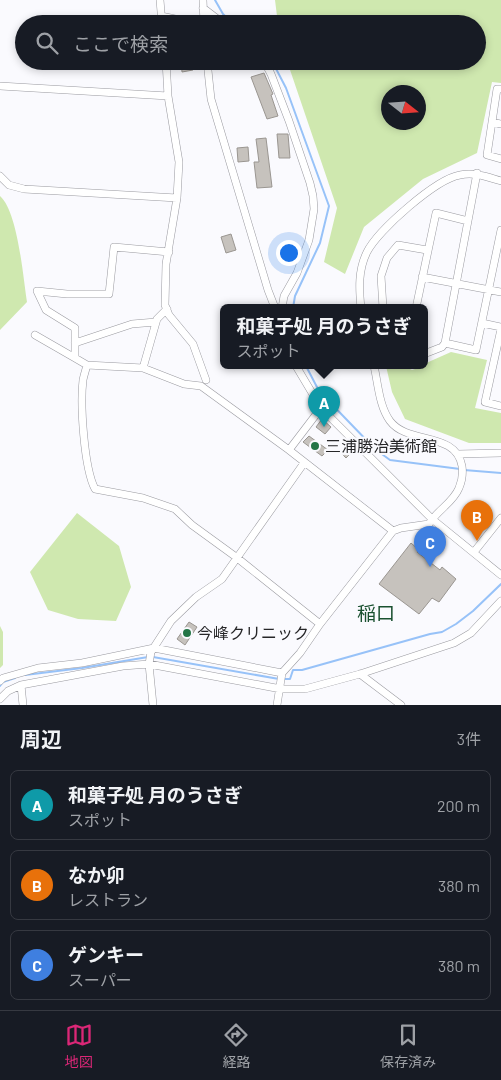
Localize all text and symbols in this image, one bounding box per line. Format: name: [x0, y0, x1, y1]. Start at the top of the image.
search box: [15, 15, 486, 70]
icon: search: [33, 29, 61, 57]
text: ここで検索: [73, 32, 168, 55]
north arrow: [381, 85, 426, 130]
your location: [276, 240, 302, 266]
popup: [220, 304, 428, 369]
text: 和菓子処 月のうさぎ: [237, 314, 411, 337]
text: スポット: [237, 341, 301, 360]
pin: A: [308, 386, 340, 427]
place label: 三浦勝治美術館: [325, 436, 437, 455]
marker: 三浦勝治美術館: [309, 440, 321, 452]
pin: B: [461, 500, 493, 541]
pin: C: [414, 526, 446, 567]
district label: 稲口: [357, 601, 395, 624]
place label: 今峰クリニック: [197, 623, 309, 642]
marker: 今峰クリニック: [181, 627, 193, 639]
text: 周辺: [20, 726, 62, 751]
text: 3件: [457, 729, 481, 748]
text: 和菓子処 月のうさぎ: [68, 783, 243, 806]
text: A: [32, 796, 42, 815]
text: 200 m: [437, 796, 480, 815]
text: スポット: [68, 810, 132, 829]
text: なか卯: [68, 863, 125, 886]
text: B: [32, 876, 42, 895]
text: 380 m: [438, 876, 480, 895]
text: レストラン: [68, 890, 148, 909]
text: ゲンキー: [68, 943, 144, 966]
text: C: [32, 956, 42, 975]
text: 380 m: [438, 956, 480, 975]
text: スーパー: [68, 970, 132, 989]
tab: 地図: [65, 1021, 93, 1071]
tab: 経路: [222, 1021, 250, 1071]
tab: 保存済み: [380, 1021, 436, 1071]

